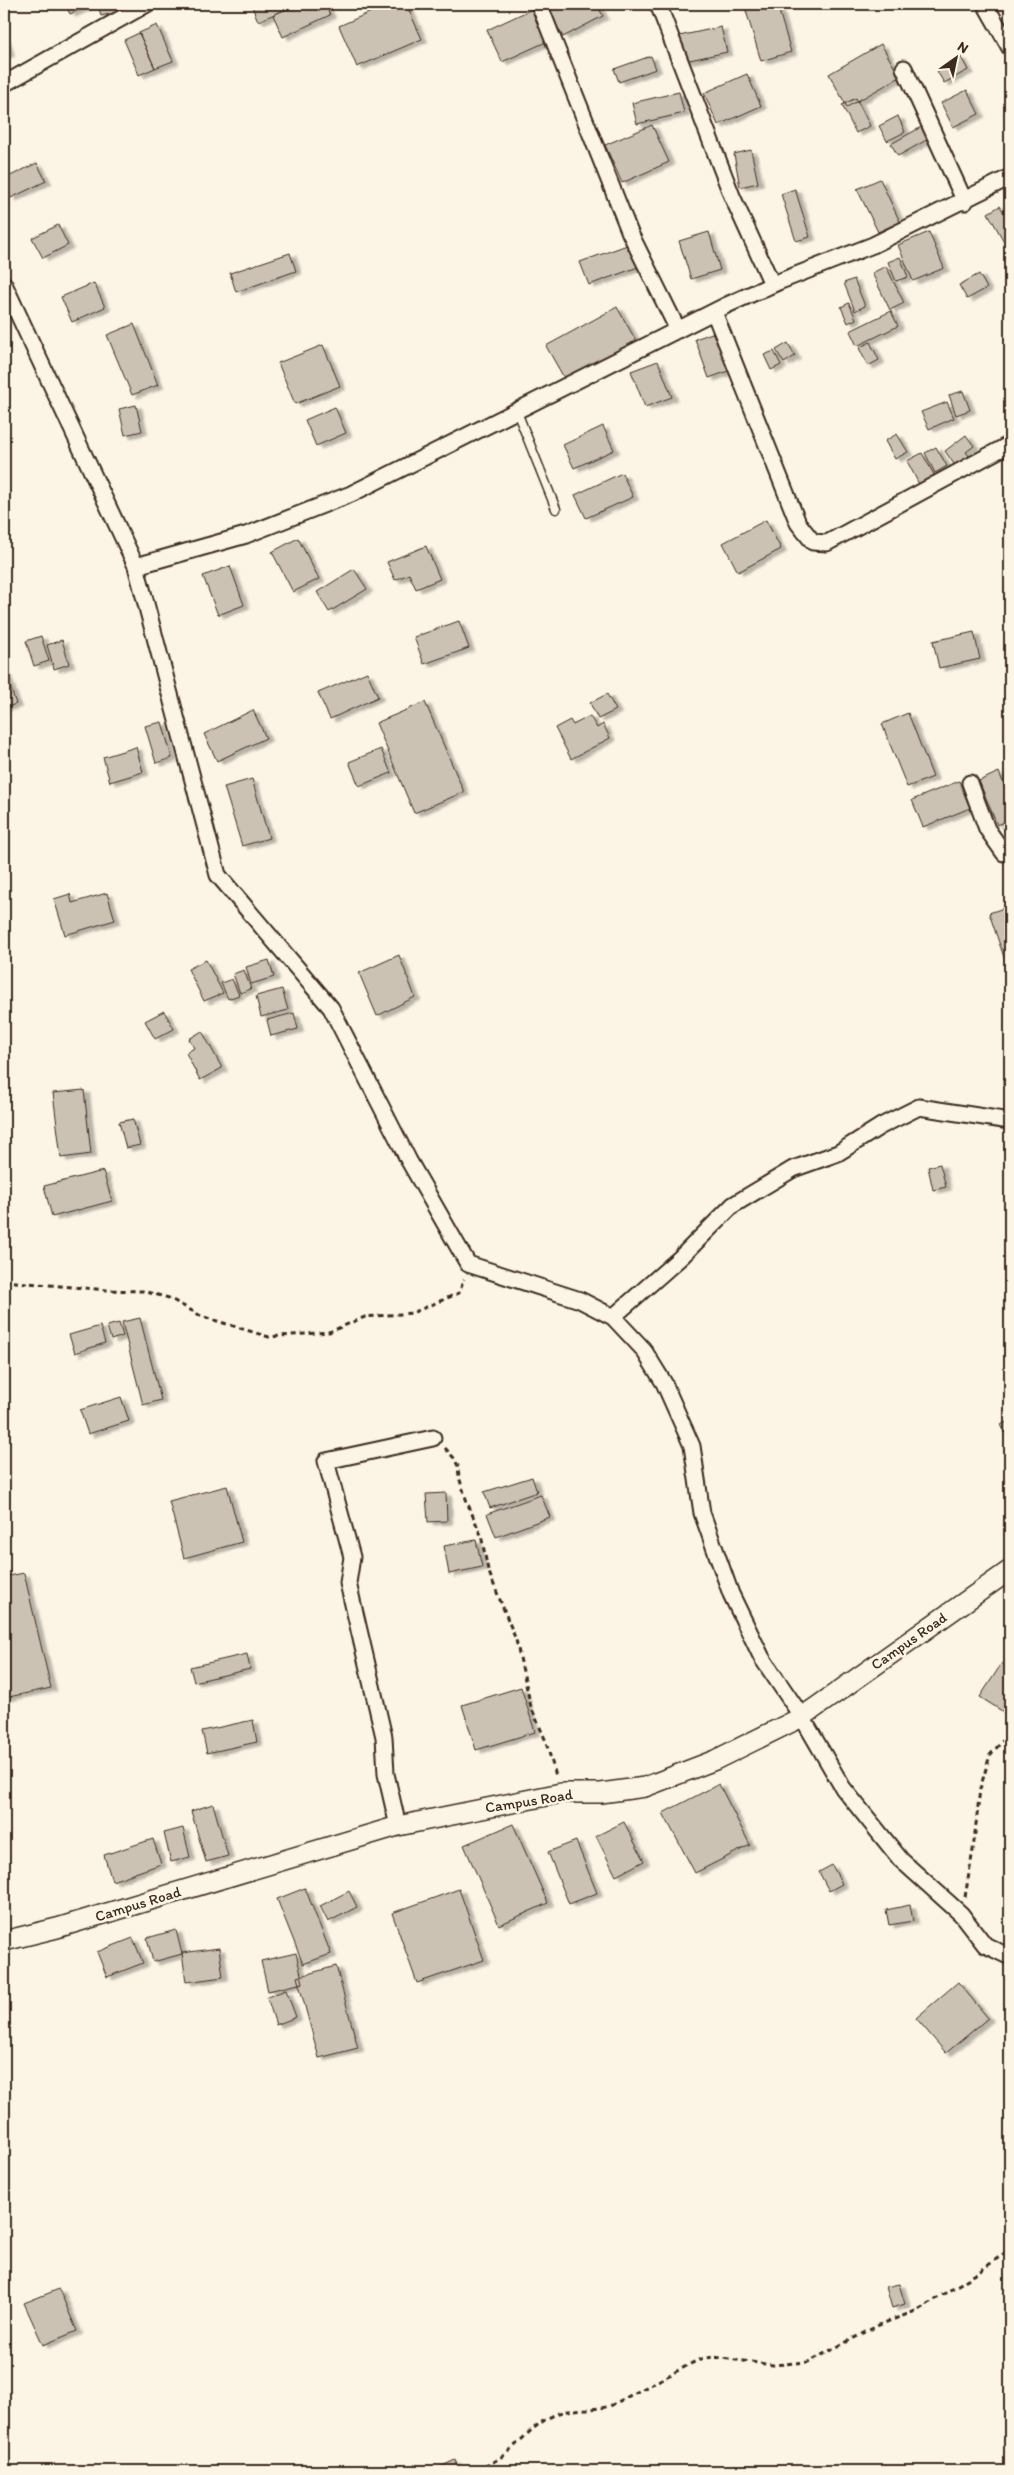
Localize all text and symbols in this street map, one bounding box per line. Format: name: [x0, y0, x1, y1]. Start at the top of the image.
north arrow: [932, 32, 982, 82]
text: N: [954, 38, 971, 57]
street label: Campus Road: [868, 1608, 951, 1674]
street label: Campus Road: [484, 1785, 575, 1817]
street label: Campus Road: [93, 1882, 184, 1926]

